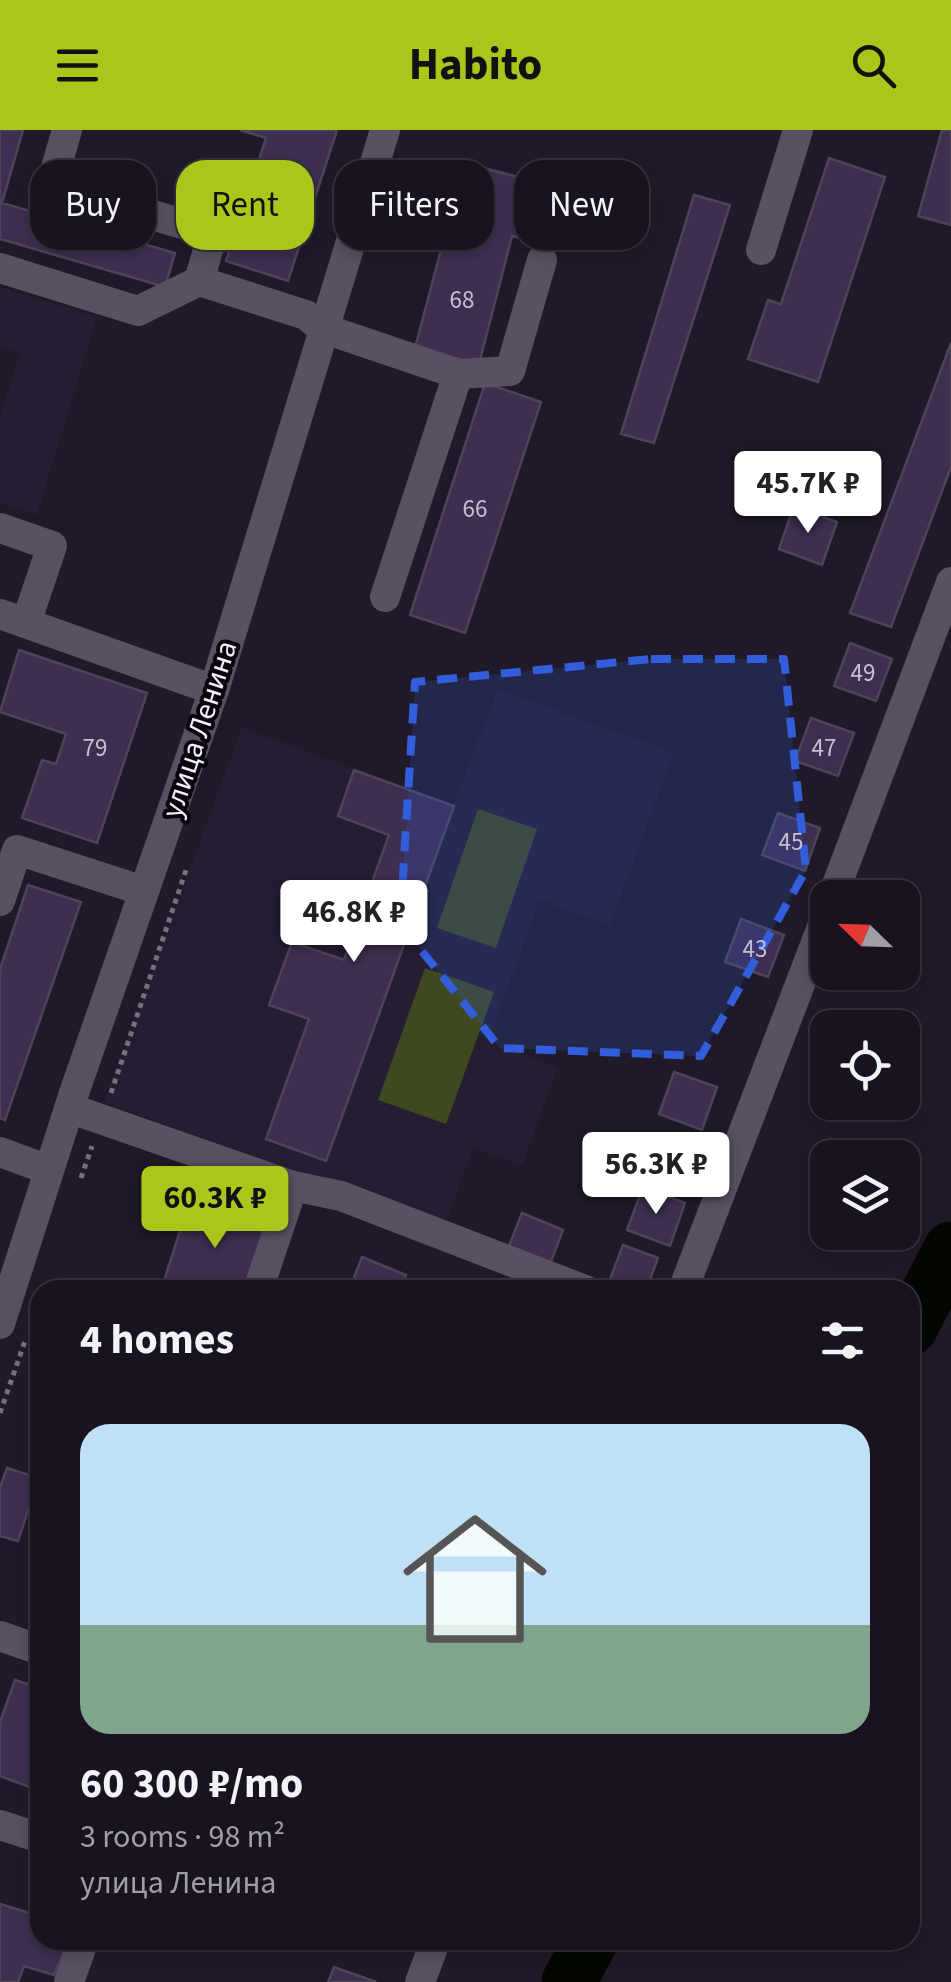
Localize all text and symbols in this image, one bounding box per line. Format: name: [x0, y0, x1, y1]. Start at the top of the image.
text: Habito: [409, 33, 542, 97]
icon: menu: [50, 38, 105, 93]
icon: search: [846, 38, 901, 93]
chip: Buy: [30, 160, 156, 250]
chip: Rent: [176, 160, 314, 250]
chip: Filters: [334, 160, 494, 250]
chip: New: [514, 160, 649, 250]
house number: 68: [450, 282, 474, 318]
pin: 45.7K ₽: [716, 451, 900, 536]
text: 45.7K ₽: [756, 460, 860, 506]
house number: 66: [463, 491, 487, 527]
street label: улица Ленина: [151, 635, 248, 823]
house number: 49: [851, 655, 875, 691]
house number: 79: [83, 730, 107, 766]
house number: 47: [812, 730, 836, 766]
house number: 45: [779, 824, 803, 860]
pin: 46.8K ₽: [262, 880, 446, 965]
north arrow: [810, 880, 920, 990]
map controls: [810, 880, 920, 1250]
text: 46.8K ₽: [302, 889, 406, 935]
house number: 43: [743, 931, 767, 967]
button: locate: [810, 1010, 920, 1120]
pin: 56.3K ₽: [564, 1132, 748, 1217]
button: layers: [810, 1140, 920, 1250]
text: 56.3K ₽: [604, 1141, 708, 1187]
pin: 60.3K ₽: [123, 1166, 307, 1251]
text: 60.3K ₽: [163, 1175, 267, 1221]
text: 4 homes: [80, 1310, 234, 1370]
icon: filters: [815, 1313, 870, 1368]
icon: home: [385, 1489, 565, 1669]
text: 60 300 ₽/mo: [80, 1754, 303, 1814]
text: 3 rooms · 98 m²: [80, 1814, 285, 1860]
text: улица Ленина: [80, 1860, 277, 1906]

